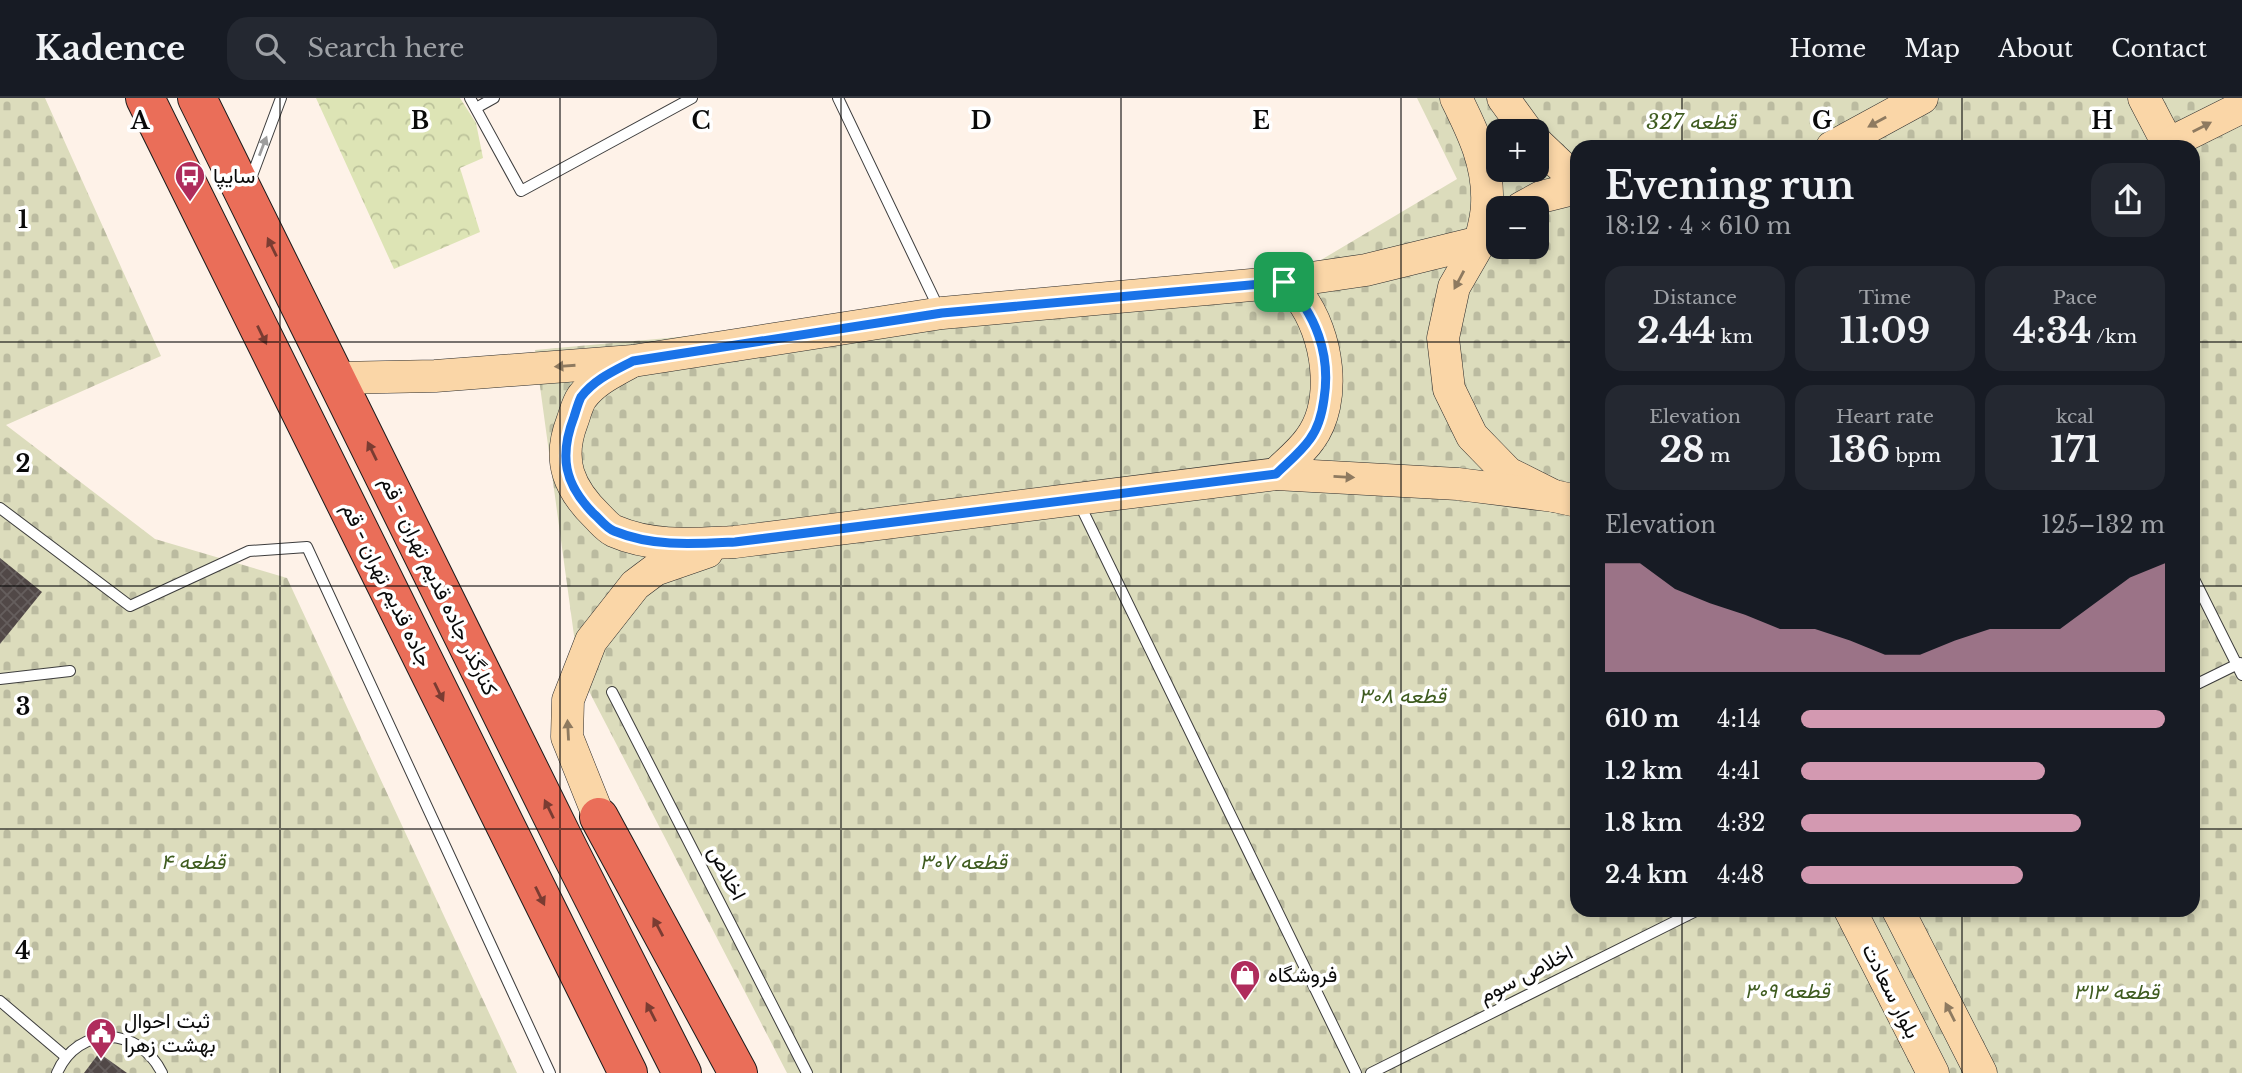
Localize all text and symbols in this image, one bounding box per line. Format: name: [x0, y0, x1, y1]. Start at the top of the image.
search box: [227, 17, 717, 80]
text: Kadence: [35, 28, 185, 69]
icon: search: [251, 29, 289, 67]
text: Search here: [307, 32, 464, 64]
text: Home: [1790, 34, 1866, 63]
text: Map: [1904, 34, 1960, 63]
text: About: [1998, 34, 2073, 63]
text: Contact: [2111, 34, 2207, 63]
text: A: [130, 107, 151, 135]
text: B: [411, 107, 429, 135]
text: C: [692, 107, 710, 135]
text: D: [970, 107, 992, 135]
text: E: [1252, 107, 1270, 135]
text: G: [1812, 107, 1832, 135]
text: H: [2091, 107, 2113, 135]
park label: قطعه 327: [1646, 109, 1738, 135]
one-way arrow: [1867, 117, 1887, 128]
map controls: [1486, 119, 1549, 259]
button: +: [1486, 119, 1549, 182]
one-way arrow: [2192, 121, 2212, 132]
one-way arrow: [258, 135, 269, 156]
bus stop icon: سایپا: [173, 159, 207, 203]
text: Evening run: [1605, 162, 1854, 209]
place label: سایپا: [213, 163, 255, 190]
button: share: [2091, 163, 2165, 237]
button: −: [1486, 196, 1549, 259]
text: 1: [18, 206, 28, 234]
text: 18:12 · 4 × 610 m: [1605, 212, 1791, 240]
one-way arrow: [266, 237, 277, 257]
pin: [1254, 252, 1314, 312]
icon: arrive: [1265, 263, 1303, 301]
one-way arrow: [1453, 270, 1464, 290]
text: Distance: [1653, 286, 1737, 309]
text: Time: [1859, 286, 1911, 309]
text: Pace: [2053, 286, 2097, 309]
text: 2.44: [1637, 309, 1715, 352]
text: 11:09: [1840, 309, 1930, 352]
text: 4:34: [2013, 309, 2092, 352]
one-way arrow: [257, 325, 268, 345]
text: km: [1715, 325, 1753, 348]
text: /km: [2092, 325, 2137, 348]
one-way arrow: [554, 361, 576, 372]
text: Elevation: [1649, 405, 1741, 428]
text: Heart rate: [1836, 405, 1934, 428]
text: kcal: [2056, 405, 2094, 428]
text: 28: [1660, 428, 1705, 471]
text: 136: [1829, 428, 1890, 471]
text: 171: [2050, 428, 2100, 471]
one-way arrow: [367, 441, 378, 461]
text: m: [1705, 444, 1730, 467]
text: bpm: [1890, 444, 1941, 467]
text: 2: [16, 450, 30, 478]
one-way arrow: [1333, 471, 1355, 482]
street label: کنارگذر جاده قدیم تهران - قم: [374, 472, 503, 700]
street label: جاده قدیم تهران - قم: [335, 499, 438, 672]
text: Elevation: [1605, 511, 1716, 539]
text: 125–132 m: [2041, 511, 2165, 539]
one-way arrow: [434, 682, 445, 702]
park label: قطعه ۳۰۸: [1358, 683, 1448, 709]
text: 3: [16, 693, 30, 721]
text: 610 m: [1605, 705, 1679, 733]
text: 4:14: [1717, 705, 1761, 733]
one-way arrow: [562, 719, 573, 741]
text: 1.2 km: [1605, 757, 1683, 785]
text: 4:41: [1717, 757, 1761, 785]
one-way arrow: [543, 799, 554, 819]
text: 1.8 km: [1605, 809, 1682, 837]
text: 4:32: [1717, 809, 1765, 837]
street label: اخلاص: [702, 841, 752, 905]
park label: قطعه ۴: [161, 849, 228, 875]
park label: قطعه ۳۰۷: [919, 849, 1009, 875]
text: 2.4 km: [1605, 861, 1688, 889]
text: 4:48: [1717, 861, 1764, 889]
one-way arrow: [535, 886, 546, 906]
one-way arrow: [653, 917, 664, 937]
text: 4: [15, 937, 31, 965]
street label: اخلاص سوم: [1475, 939, 1578, 1010]
street label: بلوار سعادت: [1856, 939, 1926, 1043]
shop icon: فروشگاه: [1228, 958, 1262, 1002]
place label: فروشگاه: [1268, 962, 1337, 988]
park label: قطعه ۳۰۹: [1744, 978, 1832, 1004]
park label: قطعه ۳۱۳: [2073, 979, 2161, 1005]
one-way arrow: [646, 1002, 657, 1022]
one-way arrow: [1945, 1002, 1956, 1022]
place label: ثبت احوال بهشت زهرا: [124, 1008, 216, 1058]
public building icon: ثبت احوال بهشت زهرا: [84, 1016, 118, 1060]

